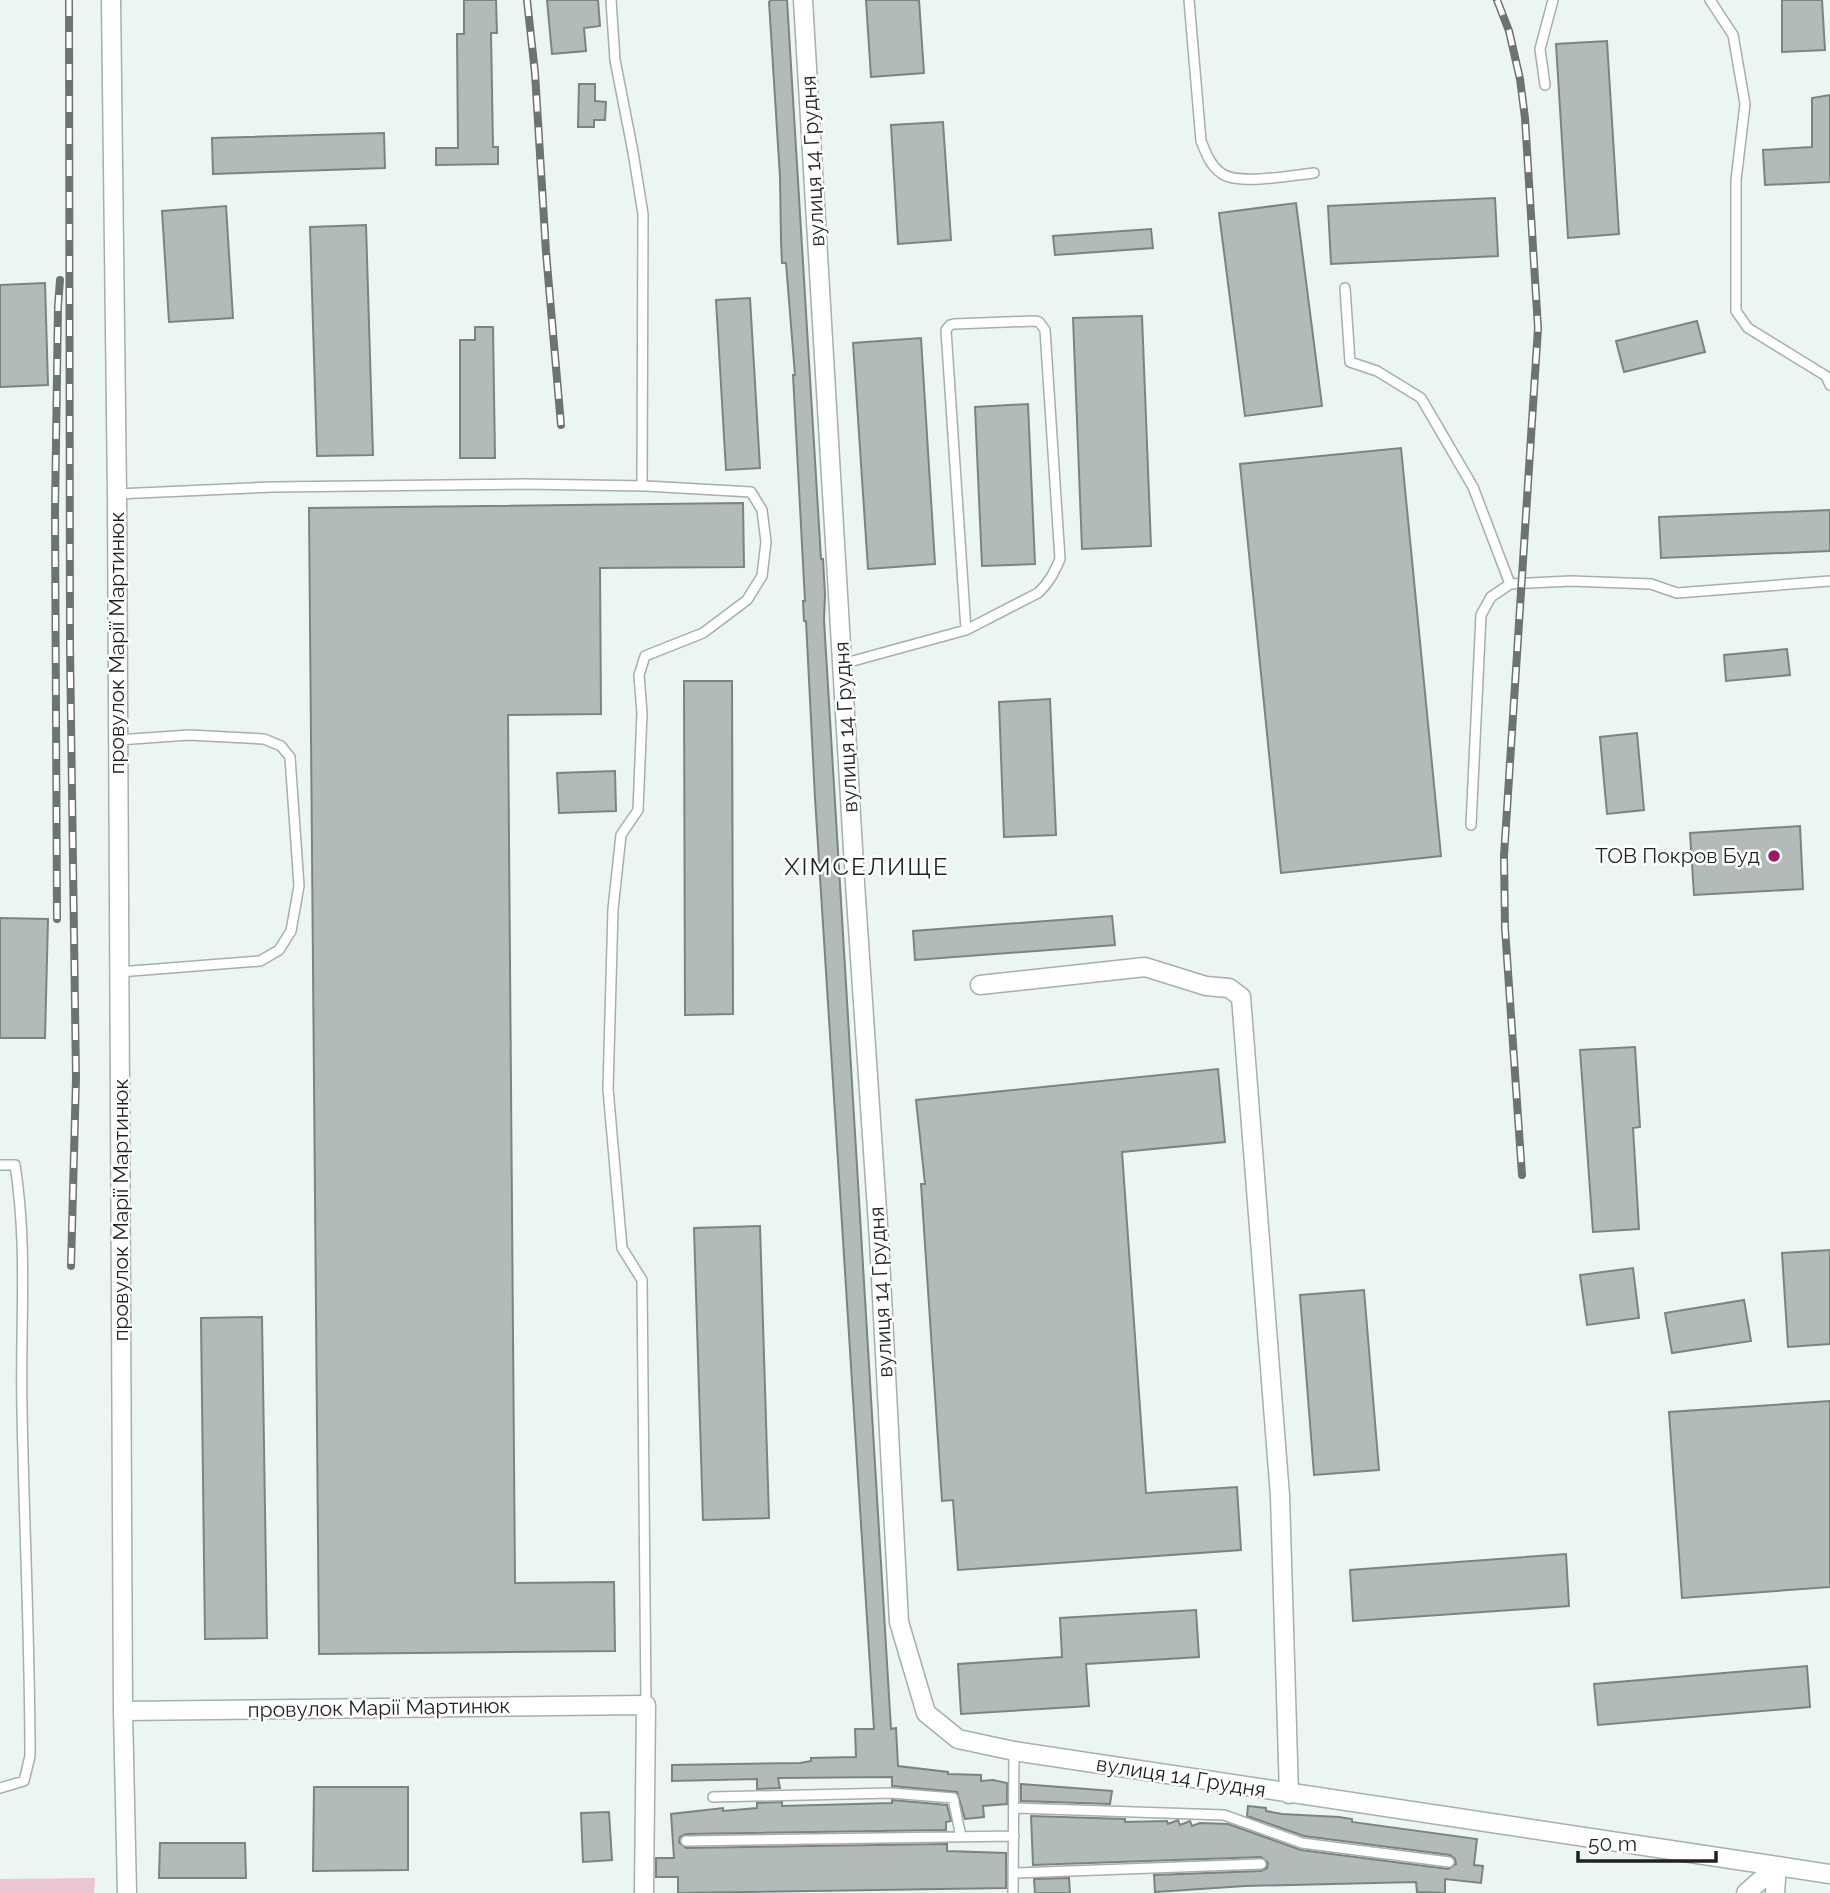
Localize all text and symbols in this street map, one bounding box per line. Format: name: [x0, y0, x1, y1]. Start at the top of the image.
street label: вулиця 14 Грудня: [796, 75, 829, 247]
street label: провулок Марії Мартинюк: [104, 512, 129, 774]
street label: вулиця 14 Грудня: [829, 641, 862, 813]
place label: ТОВ Покров Буд: [1595, 843, 1760, 868]
marker: ТОВ Покров Буд: [1766, 848, 1782, 864]
district label: ХІМСЕЛИЩЕ: [784, 852, 950, 881]
street label: провулок Марії Мартинюк: [108, 1079, 133, 1341]
street label: вулиця 14 Грудня: [864, 1206, 897, 1378]
street label: провулок Марії Мартинюк: [247, 1693, 511, 1722]
street label: вулиця 14 Грудня: [1095, 1751, 1268, 1802]
scale bar: [1578, 1820, 1716, 1864]
text: 50 m: [1588, 1831, 1637, 1856]

